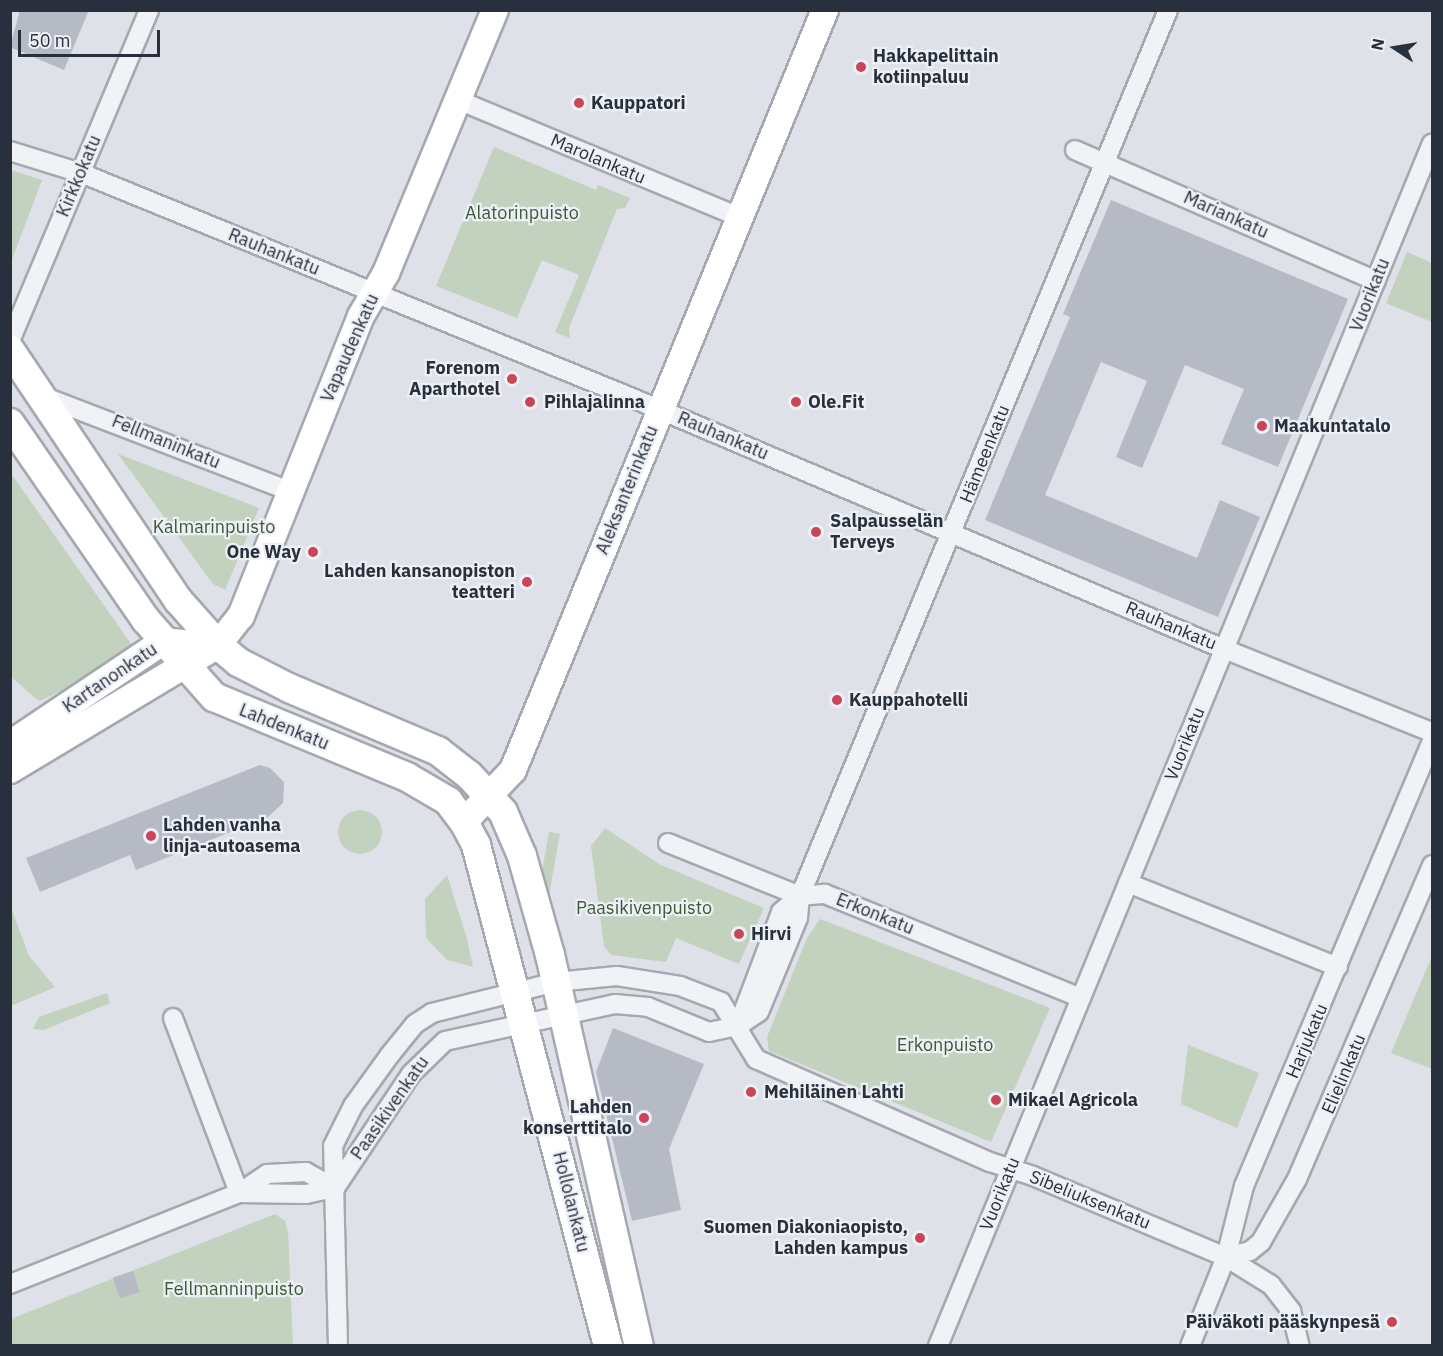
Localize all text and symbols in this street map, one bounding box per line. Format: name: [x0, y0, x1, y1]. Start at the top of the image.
scale bar: [21, 18, 164, 56]
north arrow: [1365, 18, 1425, 78]
text: 50 m: [29, 29, 71, 52]
text: N: [1366, 37, 1388, 52]
place label: Hakkapelittain kotiinpaluu: [873, 46, 999, 88]
marker: Hakkapelittain kotiinpaluu: [854, 60, 868, 74]
place label: Kauppatori: [591, 92, 686, 114]
marker: Kauppatori: [572, 96, 586, 110]
street label: Marolankatu: [547, 129, 649, 189]
street label: Kirkkokatu: [52, 132, 106, 220]
street label: Mariankatu: [1180, 187, 1272, 243]
park label: Alatorinpuisto: [465, 202, 579, 224]
street label: Rauhankatu: [225, 224, 323, 280]
street label: Vuorikatu: [1345, 255, 1395, 335]
street label: Vapaudenkatu: [316, 290, 384, 406]
place label: Forenom Aparthotel: [409, 358, 500, 400]
marker: Forenom Aparthotel: [505, 372, 519, 386]
place label: Pihlajalinna: [544, 391, 645, 413]
place label: Ole.Fit: [808, 391, 864, 413]
marker: Pihlajalinna: [521, 393, 539, 411]
marker: Ole.Fit: [789, 395, 803, 409]
street label: Hämeenkatu: [956, 402, 1014, 506]
street label: Rauhankatu: [674, 407, 772, 465]
street label: Fellmaninkatu: [109, 410, 223, 474]
place label: Maakuntatalo: [1274, 415, 1391, 437]
marker: Maakuntatalo: [1255, 419, 1269, 433]
street label: Aleksanterinkatu: [591, 422, 663, 558]
place label: Salpausselän Terveys: [830, 511, 943, 554]
park label: Kalmarinpuisto: [153, 516, 275, 538]
marker: Salpausselän Terveys: [807, 523, 825, 541]
place label: One Way: [226, 541, 301, 563]
marker: One Way: [306, 545, 320, 559]
place label: Lahden kansanopiston teatteri: [324, 561, 515, 604]
marker: Lahden kansanopiston teatteri: [520, 575, 534, 589]
street label: Rauhankatu: [1122, 597, 1220, 655]
street label: Kartanonkatu: [59, 638, 161, 718]
place label: Kauppahotelli: [849, 689, 968, 711]
marker: Kauppahotelli: [830, 693, 844, 707]
street label: Lahdenkatu: [236, 699, 332, 755]
street label: Vuorikatu: [1160, 704, 1210, 784]
place label: Lahden vanha linja-autoasema: [163, 815, 301, 858]
marker: Lahden vanha linja-autoasema: [144, 829, 158, 843]
street label: Erkonkatu: [833, 889, 917, 939]
park label: Paasikivenpuisto: [576, 897, 712, 919]
place label: Hirvi: [751, 923, 791, 945]
marker: Hirvi: [732, 927, 746, 941]
street label: Harjukatu: [1282, 1000, 1332, 1082]
street label: Elielinkatu: [1317, 1031, 1371, 1117]
park label: Erkonpuisto: [897, 1034, 993, 1056]
street label: Paasikivenkatu: [346, 1052, 434, 1164]
place label: Mehiläinen Lahti: [764, 1081, 904, 1103]
marker: Mehiläinen Lahti: [742, 1083, 760, 1101]
place label: Mikael Agricola: [1008, 1089, 1138, 1111]
marker: Mikael Agricola: [989, 1093, 1003, 1107]
place label: Lahden konserttitalo: [523, 1097, 632, 1140]
marker: Lahden konserttitalo: [637, 1111, 651, 1125]
street label: Hollolankatu: [548, 1149, 594, 1255]
street label: Vuorikatu: [975, 1154, 1025, 1234]
street label: Sibeliuksenkatu: [1026, 1166, 1154, 1234]
place label: Suomen Diakoniaopisto, Lahden kampus: [703, 1217, 908, 1260]
marker: Suomen Diakoniaopisto, Lahden kampus: [913, 1231, 927, 1245]
park label: Fellmanninpuisto: [164, 1278, 304, 1300]
place label: Päiväkoti pääskynpesä: [1186, 1311, 1380, 1333]
marker: Päiväkoti pääskynpesä: [1385, 1315, 1399, 1329]

